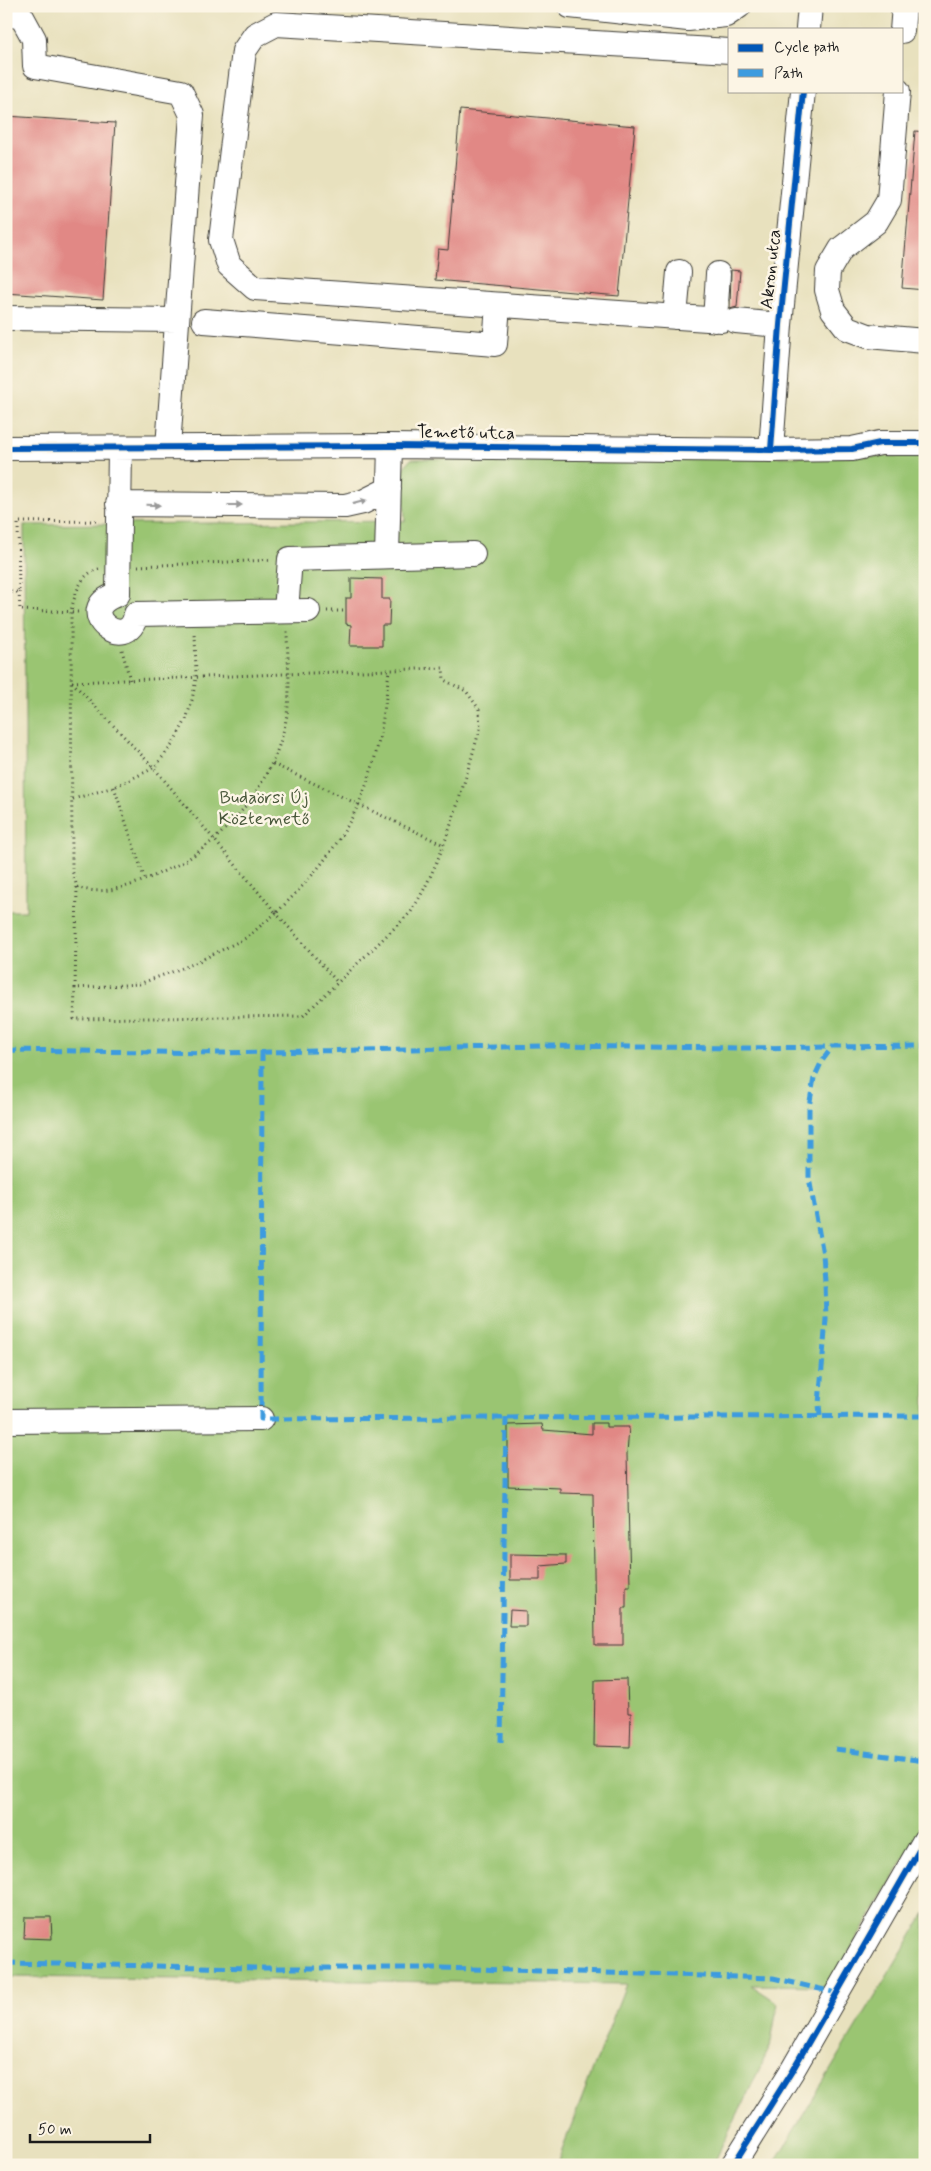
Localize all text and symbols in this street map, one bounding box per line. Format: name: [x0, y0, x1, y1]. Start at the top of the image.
legend: [728, 28, 904, 92]
text: Cycle path: [774, 38, 839, 58]
text: Path: [774, 64, 803, 84]
street label: Akron utca: [755, 228, 787, 310]
street label: Temető utca: [417, 420, 515, 446]
one-way arrow: [352, 498, 367, 506]
one-way arrow: [145, 501, 161, 509]
one-way arrow: [228, 501, 244, 509]
park label: Budaörsi Új Köztemető: [219, 786, 309, 831]
scale bar: [30, 2111, 150, 2143]
text: 50 m: [38, 2120, 72, 2140]

